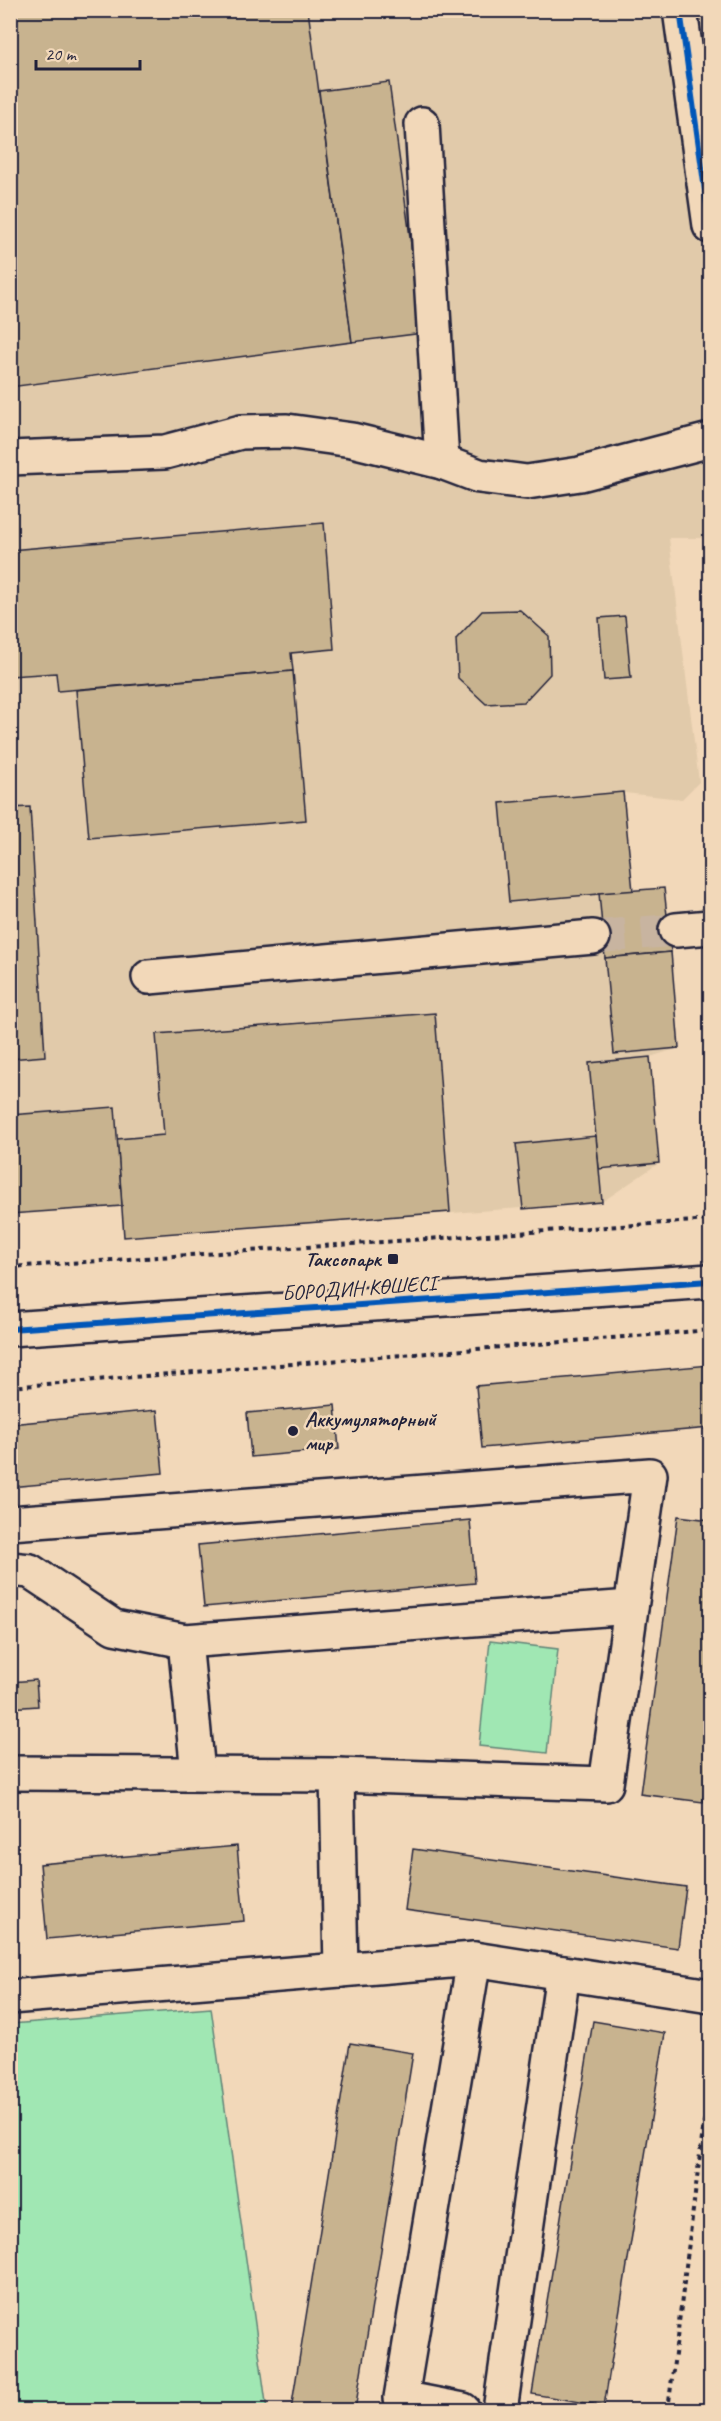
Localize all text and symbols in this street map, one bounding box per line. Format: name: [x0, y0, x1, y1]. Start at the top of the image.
scale bar: [36, 33, 140, 71]
text: 20 m: [45, 43, 78, 65]
place label: Таксопарк: [305, 1246, 383, 1272]
marker: Таксопарк: [386, 1252, 400, 1266]
street label: БОРОДИН КӨШЕСІ: [281, 1269, 441, 1306]
place label: Аккумуляторный мир: [305, 1406, 438, 1456]
marker: Аккумуляторный мир: [286, 1424, 300, 1438]

